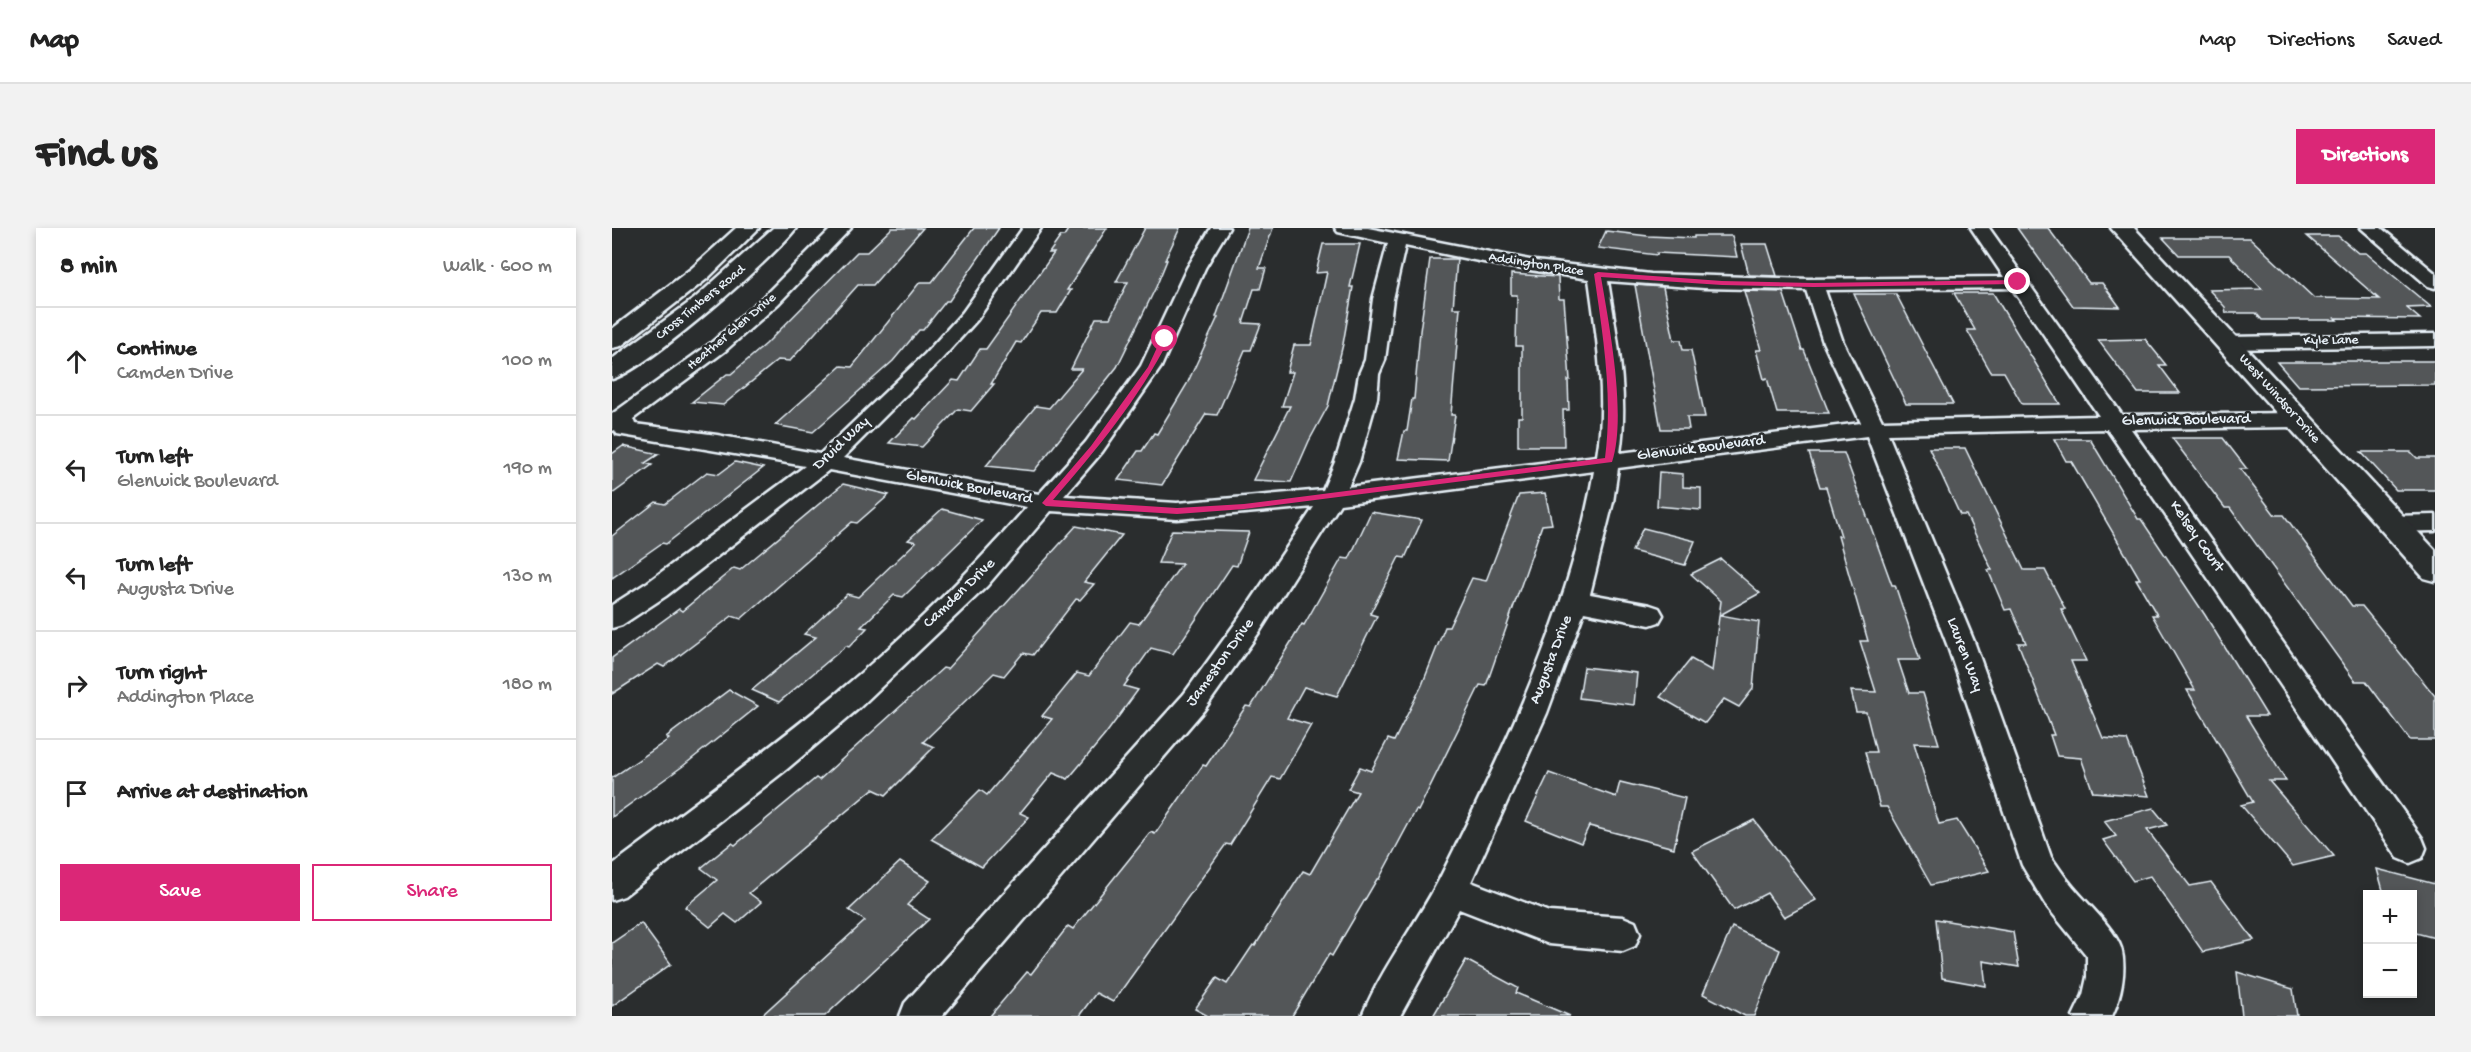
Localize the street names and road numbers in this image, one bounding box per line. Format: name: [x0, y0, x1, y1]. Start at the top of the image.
street label: Addington Place: [1487, 249, 1585, 281]
street label: Cross Timbers Road: [653, 261, 751, 344]
street label: Heather Glen Drive: [684, 289, 781, 374]
street label: Kyle Lane: [2303, 332, 2359, 350]
street label: West Windsor Drive: [2234, 351, 2324, 448]
street label: Glenwick Boulevard: [2122, 410, 2252, 432]
street label: Druid Way: [809, 413, 874, 476]
street label: Glenwick Boulevard: [1636, 432, 1768, 466]
street label: Glenwick Boulevard: [904, 466, 1035, 510]
street label: Kelsey Court: [2164, 498, 2228, 578]
street label: Camden Drive: [920, 554, 1001, 633]
street label: Augusta Drive: [1526, 612, 1578, 707]
street label: Jameston Drive: [1183, 615, 1260, 711]
street label: Lauren Way: [1941, 615, 1987, 695]

